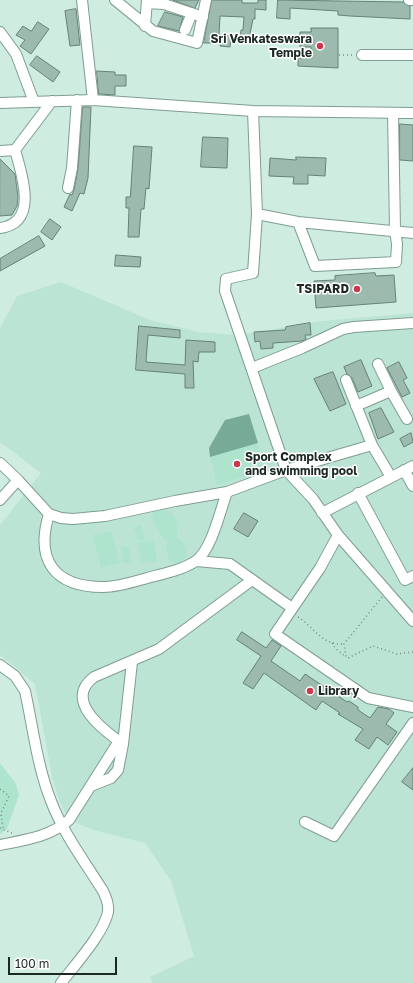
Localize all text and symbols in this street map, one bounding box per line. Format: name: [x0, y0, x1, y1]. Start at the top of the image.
place label: Sri Venkateswara Temple: [210, 32, 312, 60]
marker: Sri Venkateswara Temple: [315, 41, 325, 51]
place label: TSIPARD: [297, 282, 349, 296]
marker: TSIPARD: [352, 284, 362, 294]
place label: Sport Complex and swimming pool: [245, 450, 357, 478]
marker: Sport Complex and swimming pool: [232, 459, 242, 469]
place label: Library: [318, 684, 359, 698]
marker: Library: [305, 686, 315, 696]
scale bar: [10, 949, 119, 975]
text: 100 m: [15, 956, 49, 971]

